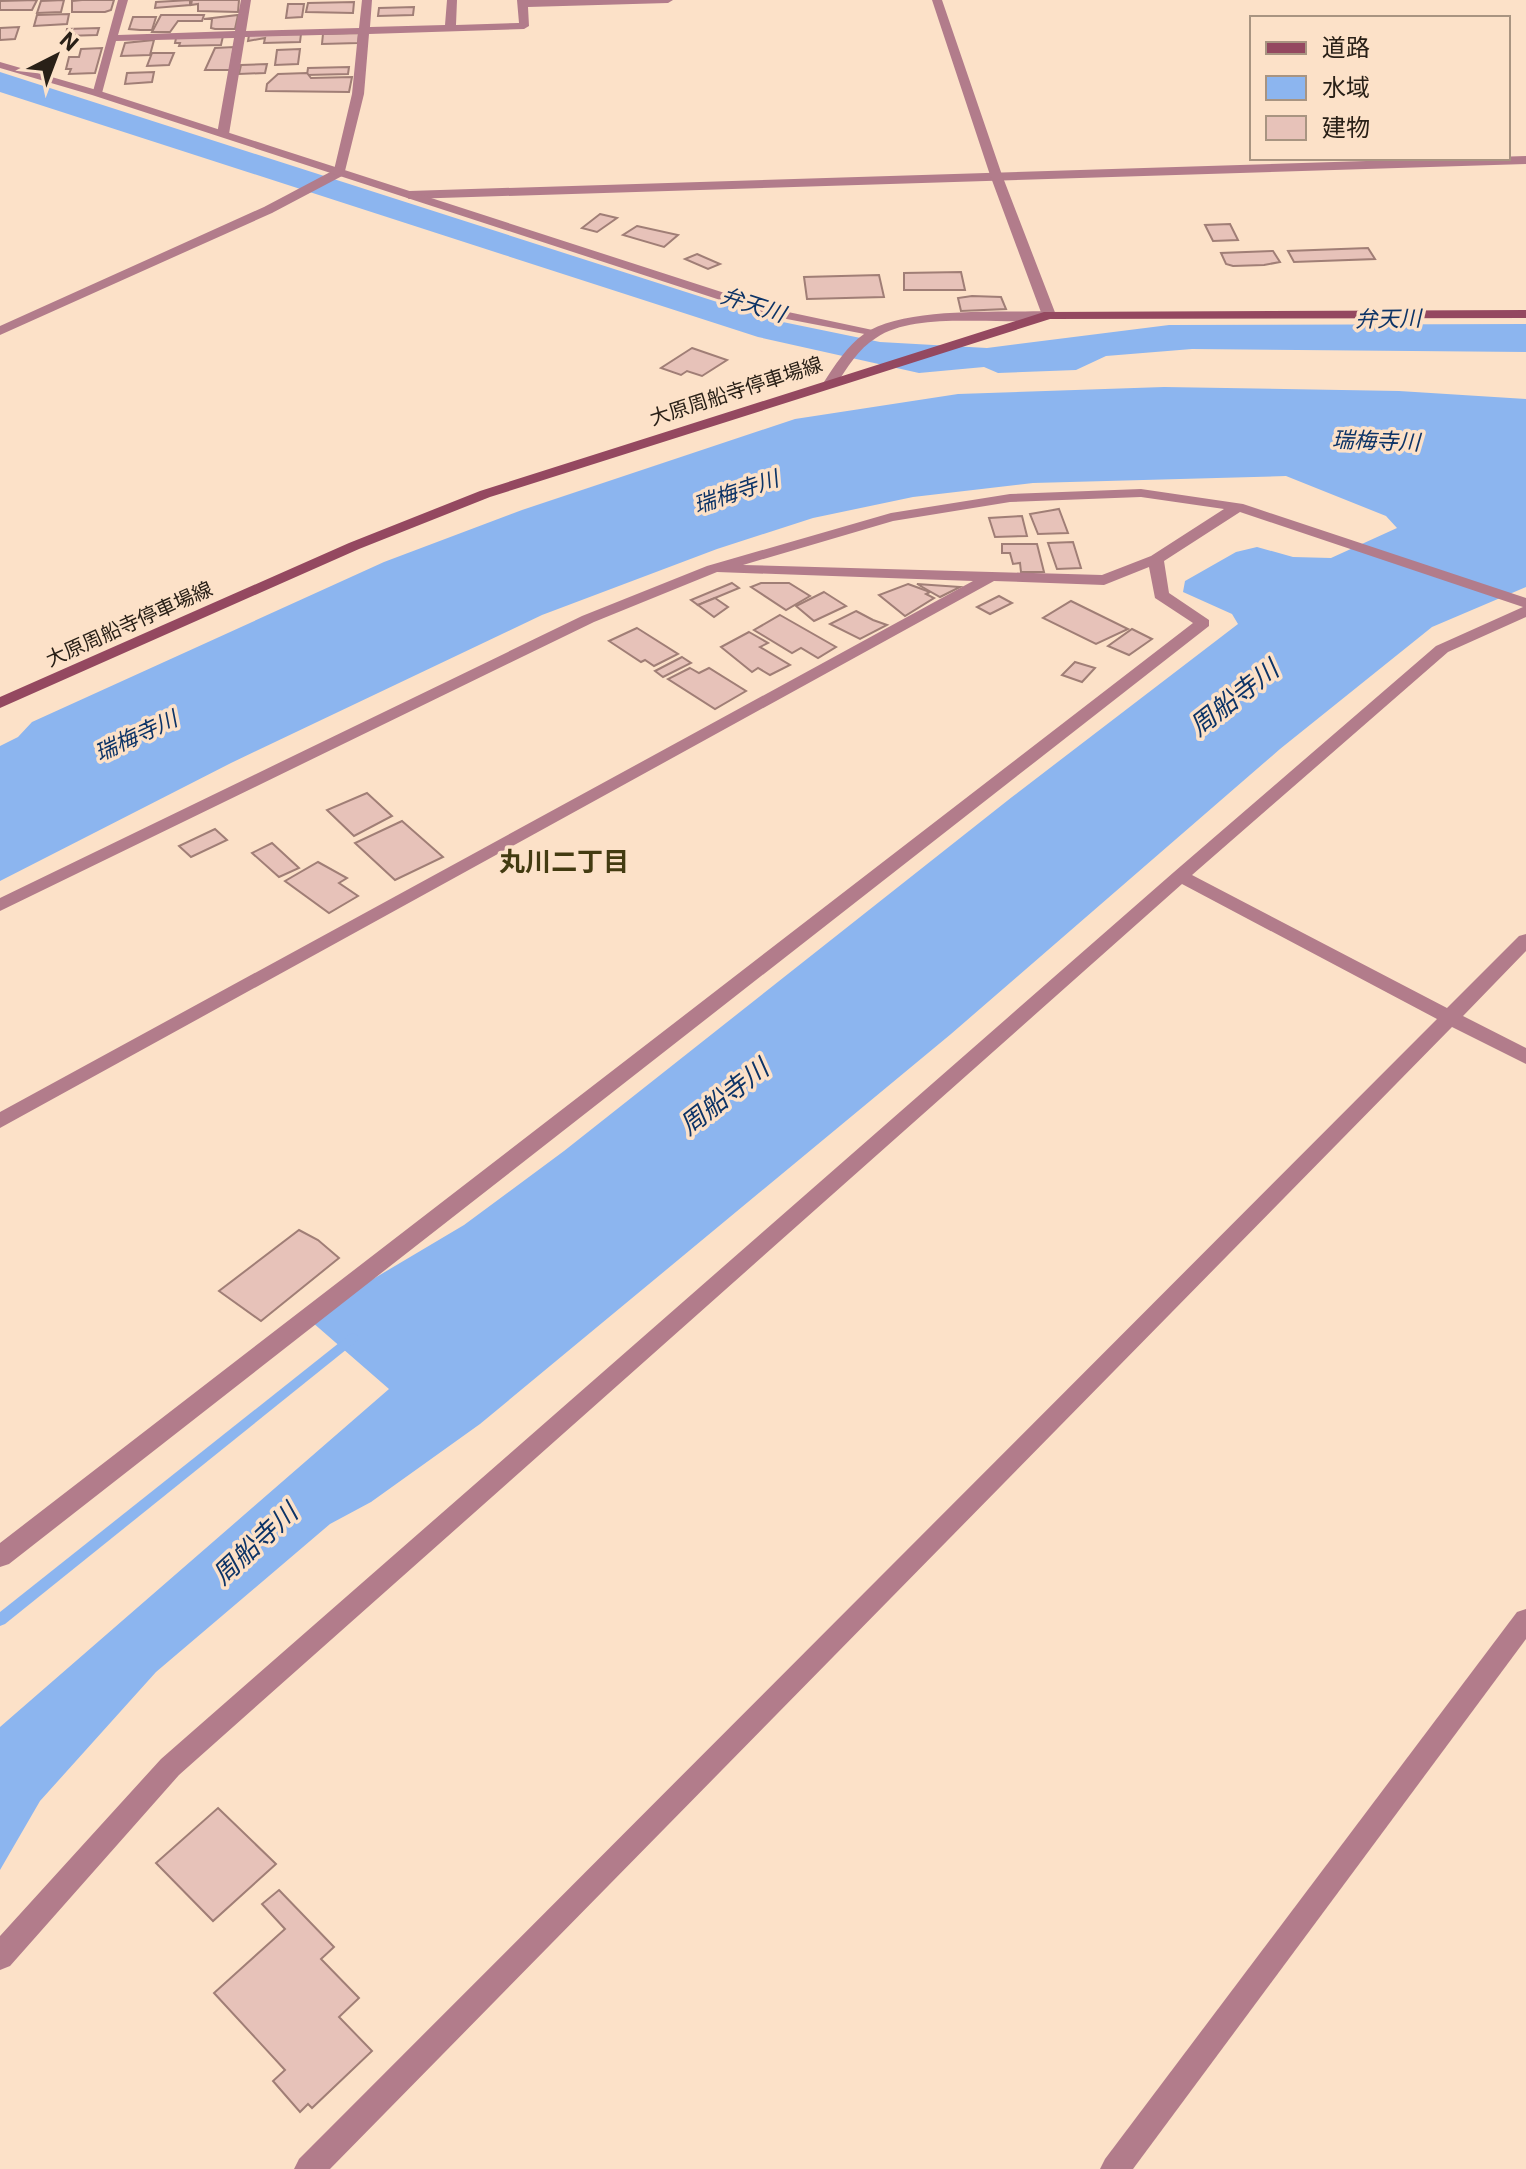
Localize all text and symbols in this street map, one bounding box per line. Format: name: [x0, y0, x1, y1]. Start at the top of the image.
north arrow: [16, 16, 96, 96]
legend: [1250, 16, 1510, 160]
text: N: [55, 27, 83, 56]
text: 道路: [1322, 34, 1370, 62]
text: 水域: [1322, 74, 1370, 102]
text: 建物: [1322, 114, 1370, 142]
water label: 弁天川: [718, 283, 790, 328]
water label: 弁天川: [1355, 306, 1423, 332]
street label: 大原周船寺停車場線: [647, 352, 825, 430]
water label: 瑞梅寺川: [1332, 427, 1422, 455]
water label: 瑞梅寺川: [690, 465, 784, 518]
street label: 大原周船寺停車場線: [42, 576, 216, 672]
water label: 周船寺川: [1184, 652, 1287, 742]
water label: 瑞梅寺川: [91, 705, 183, 766]
district label: 丸川二丁目: [499, 847, 629, 877]
water label: 周船寺川: [674, 1051, 777, 1141]
water label: 周船寺川: [207, 1496, 305, 1590]

